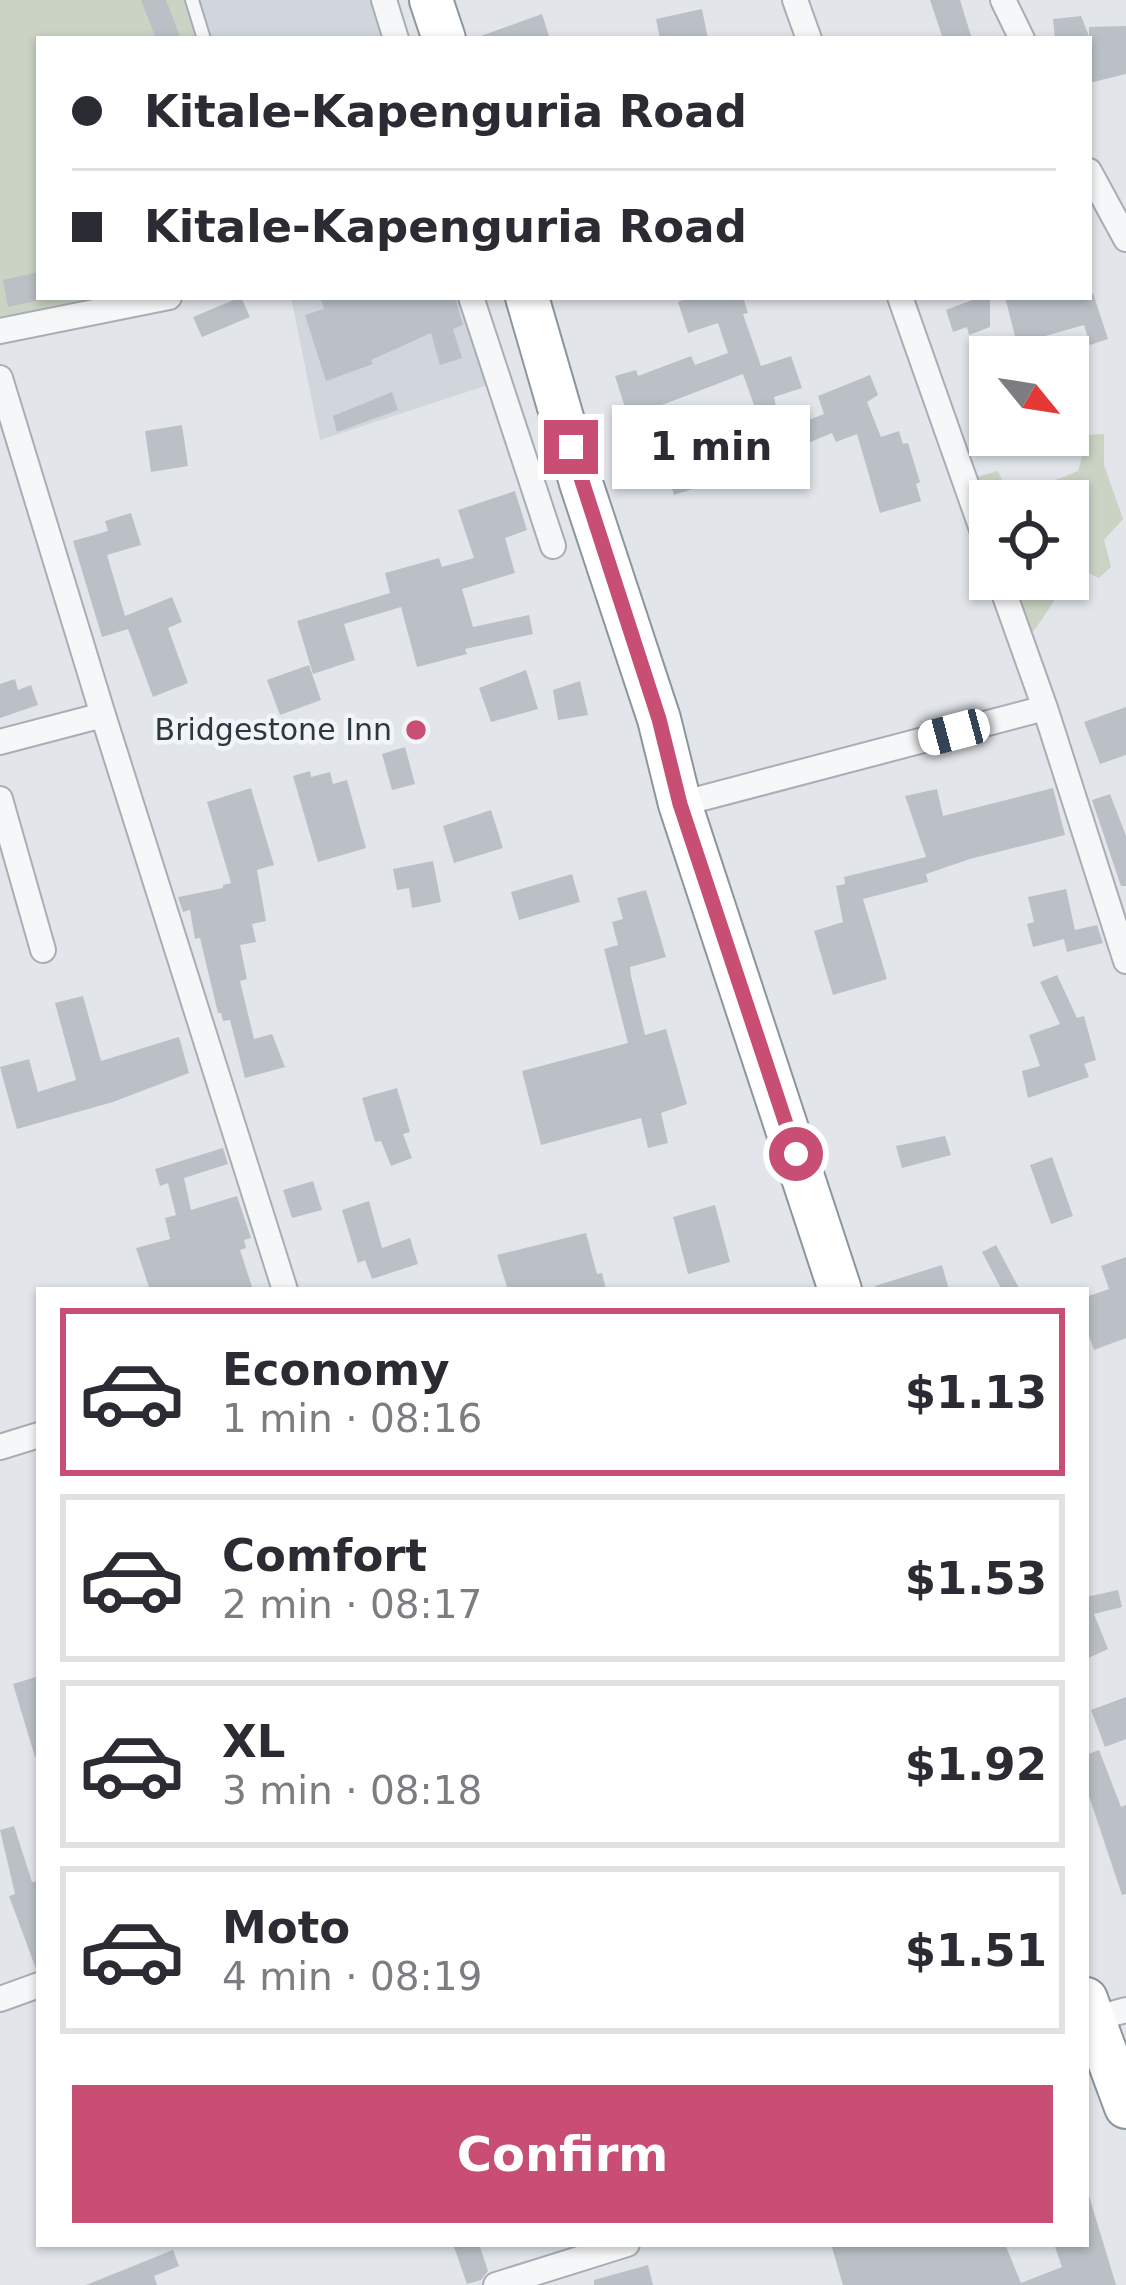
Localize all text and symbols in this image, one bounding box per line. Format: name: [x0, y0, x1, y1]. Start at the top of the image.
text: Kitale-Kapenguria Road: [144, 85, 747, 138]
text: Kitale-Kapenguria Road: [144, 200, 747, 253]
north arrow: [969, 336, 1089, 456]
map controls: [969, 336, 1089, 600]
callout: 1 min: [613, 405, 811, 489]
route end: [544, 420, 598, 474]
text: 1 min: [650, 424, 772, 469]
button: locate: [969, 480, 1089, 600]
car: [915, 705, 993, 759]
place label: Bridgestone Inn: [155, 712, 392, 747]
marker: Bridgestone Inn: [403, 717, 429, 743]
route start: [769, 1127, 823, 1181]
icon: car: [78, 1338, 186, 1446]
text: Economy: [222, 1343, 450, 1396]
text: $1.13: [905, 1366, 1047, 1419]
text: 1 min · 08:16: [222, 1396, 482, 1441]
icon: car: [78, 1524, 186, 1632]
text: Comfort: [222, 1529, 427, 1582]
text: $1.53: [905, 1552, 1047, 1605]
text: 2 min · 08:17: [222, 1582, 482, 1627]
icon: car: [78, 1710, 186, 1818]
text: XL: [222, 1715, 285, 1768]
text: $1.92: [905, 1738, 1047, 1791]
text: 3 min · 08:18: [222, 1768, 482, 1813]
icon: car: [78, 1896, 186, 2004]
text: Moto: [222, 1901, 350, 1954]
text: $1.51: [905, 1924, 1047, 1977]
text: 4 min · 08:19: [222, 1954, 482, 1999]
button: Confirm: [72, 2085, 1053, 2223]

